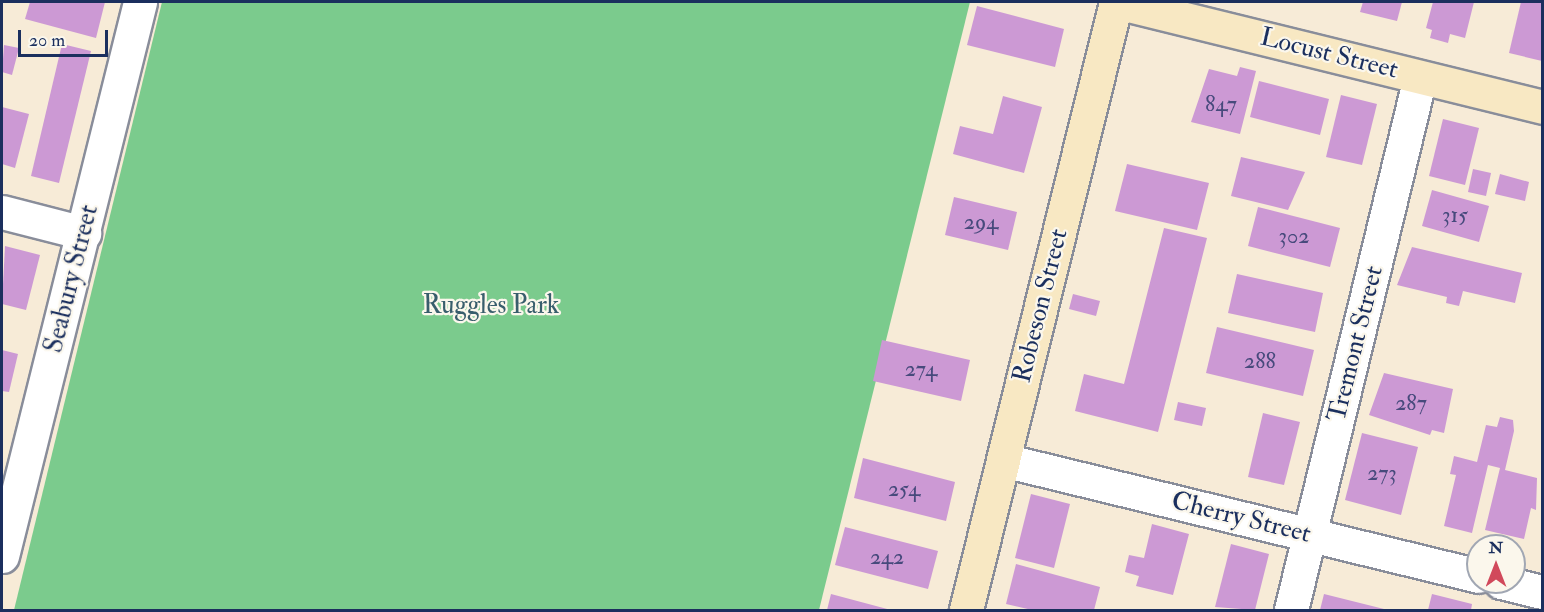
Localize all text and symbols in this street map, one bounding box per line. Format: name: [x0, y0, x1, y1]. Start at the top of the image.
scale bar: [21, 18, 111, 56]
street label: Locust Street: [1257, 22, 1401, 86]
text: 20 m: [29, 29, 65, 52]
house number: 847: [1205, 92, 1237, 118]
street label: Seabury Street: [39, 202, 105, 356]
house number: 315: [1442, 203, 1468, 229]
house number: 294: [964, 210, 998, 236]
house number: 302: [1279, 224, 1309, 250]
street label: Robeson Street: [1007, 226, 1075, 386]
street label: Tremont Street: [1322, 263, 1390, 425]
park label: Ruggles Park: [423, 290, 559, 322]
house number: 288: [1244, 349, 1276, 375]
house number: 274: [905, 357, 937, 383]
house number: 287: [1395, 391, 1427, 417]
house number: 273: [1367, 461, 1397, 487]
house number: 254: [888, 477, 920, 503]
street label: Cherry Street: [1168, 486, 1314, 550]
north arrow: [1466, 534, 1526, 594]
text: N: [1489, 538, 1503, 558]
house number: 242: [870, 545, 904, 571]

